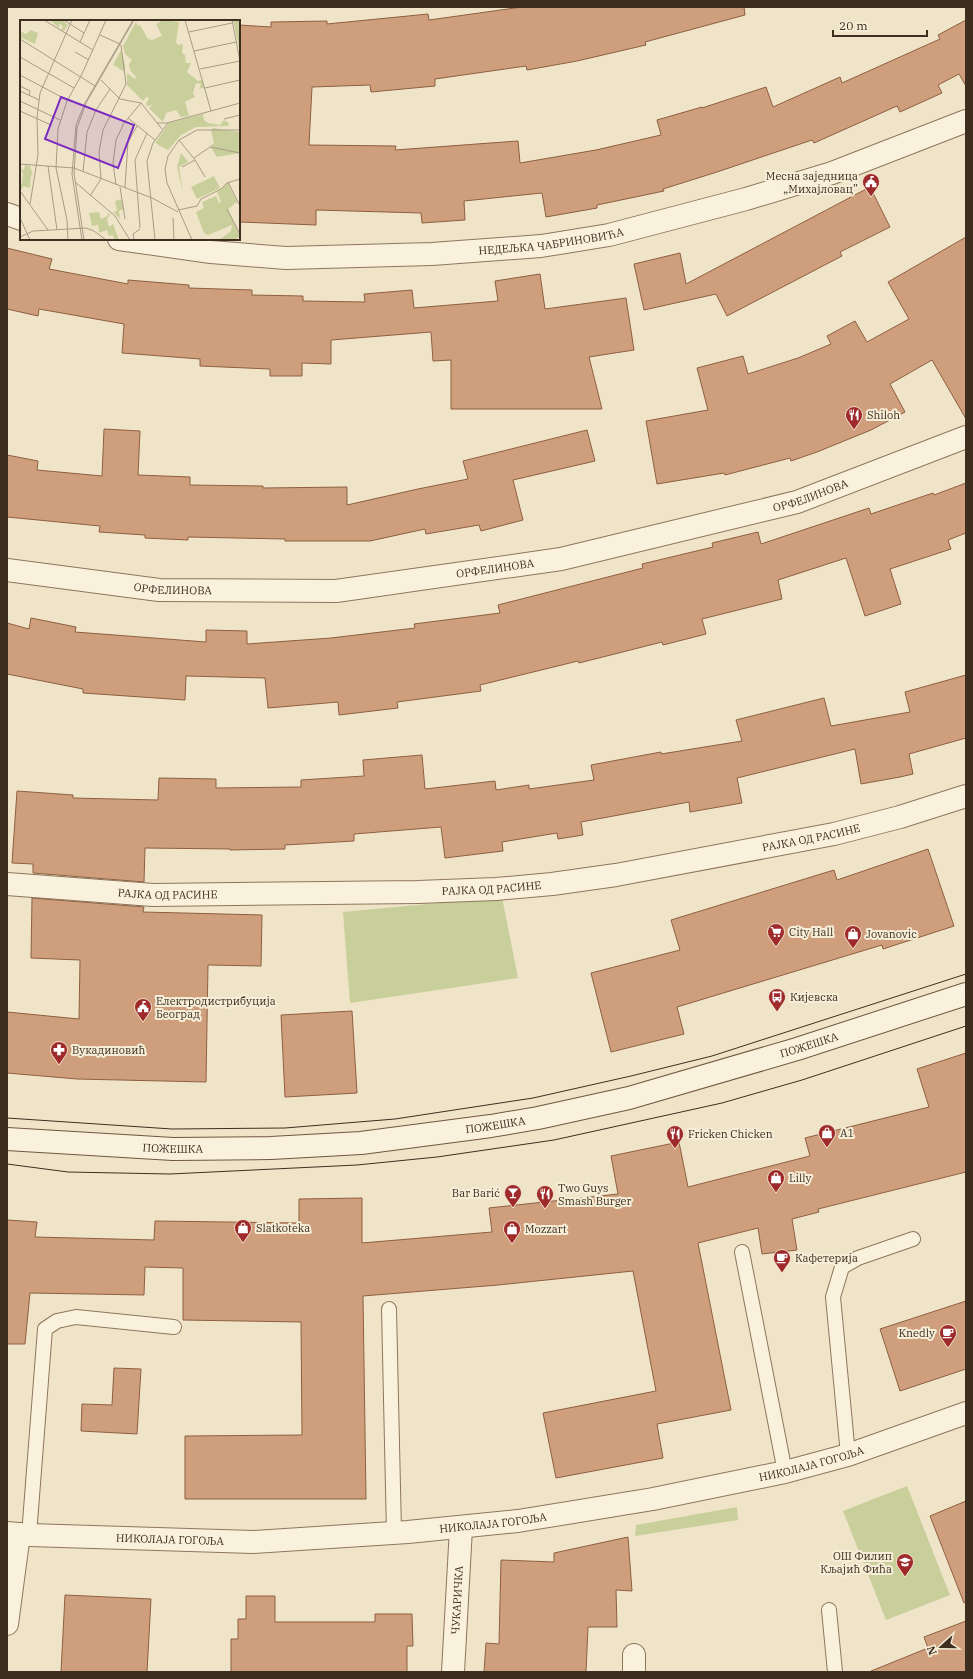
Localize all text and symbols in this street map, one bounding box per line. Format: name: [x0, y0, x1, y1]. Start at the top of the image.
scale bar: [833, 12, 927, 38]
text: 20 m: [839, 18, 868, 33]
inset map: [20, 20, 240, 240]
place label: Месна заједница „Михајловац”: [766, 169, 858, 196]
public building icon: Месна заједница „Михајловац”: [861, 172, 881, 197]
street label: НЕДЕЉКА ЧАБРИНОВИЋА: [478, 224, 625, 258]
restaurant icon: Shiloh: [844, 405, 864, 430]
place label: Shiloh: [867, 408, 900, 422]
street label: ОРФЕЛИНОВА: [771, 476, 850, 515]
street label: ОРФЕЛИНОВА: [455, 556, 535, 581]
street label: ОРФЕЛИНОВА: [133, 580, 212, 597]
street label: РАЈКА ОД РАСИНЕ: [761, 821, 862, 854]
street label: РАЈКА ОД РАСИНЕ: [441, 878, 542, 898]
street label: РАЈКА ОД РАСИНЕ: [117, 885, 218, 902]
supermarket icon: City Hall: [766, 922, 786, 947]
shop icon: Jovanovic: [843, 924, 863, 949]
place label: City Hall: [789, 925, 833, 939]
place label: Jovanovic: [866, 927, 917, 941]
bus stop icon: Кијевска: [767, 987, 787, 1012]
place label: Кијевска: [790, 990, 838, 1004]
place label: Електродистрибуција Београд: [156, 994, 276, 1021]
public building icon: Електродистрибуција Београд: [133, 997, 153, 1022]
street label: ПОЖЕШКА: [778, 1029, 840, 1061]
pharmacy icon: Вукадиновић: [49, 1040, 69, 1065]
place label: Вукадиновић: [72, 1043, 145, 1057]
street label: ПОЖЕШКА: [465, 1113, 527, 1136]
shop icon: A1: [817, 1123, 837, 1148]
restaurant icon: Fricken Chicken: [665, 1124, 685, 1149]
place label: A1: [840, 1126, 854, 1140]
place label: Fricken Chicken: [688, 1127, 773, 1141]
street label: ПОЖЕШКА: [142, 1140, 203, 1156]
shop icon: Lilly: [766, 1168, 786, 1193]
place label: Lilly: [789, 1171, 812, 1185]
place label: Two Guys Smash Burger: [558, 1181, 631, 1208]
bar icon: Bar Barić: [503, 1183, 523, 1208]
restaurant icon: Two Guys Smash Burger: [535, 1184, 555, 1209]
place label: Bar Barić: [452, 1186, 500, 1200]
shop icon: Slatkoteka: [233, 1218, 253, 1243]
shop icon: Mozzart: [502, 1219, 522, 1244]
place label: Slatkoteka: [256, 1221, 310, 1235]
place label: Mozzart: [525, 1222, 567, 1236]
cafe icon: Кафетерија: [772, 1248, 792, 1273]
place label: Кафетерија: [795, 1251, 858, 1265]
cafe icon: Knedly: [938, 1323, 958, 1348]
place label: Knedly: [898, 1326, 935, 1340]
street label: НИКОЛАЈА ГОГОЉА: [758, 1443, 866, 1484]
street label: НИКОЛАЈА ГОГОЉА: [439, 1509, 548, 1536]
street label: НИКОЛАЈА ГОГОЉА: [116, 1531, 225, 1548]
place label: ОШ Филип Кљајић Фића: [820, 1549, 892, 1576]
school or university icon: ОШ Филип Кљајић Фића: [895, 1552, 915, 1577]
street label: ЧУКАРИЧКА: [448, 1565, 466, 1635]
north arrow: [921, 1627, 961, 1667]
text: N: [923, 1644, 940, 1657]

